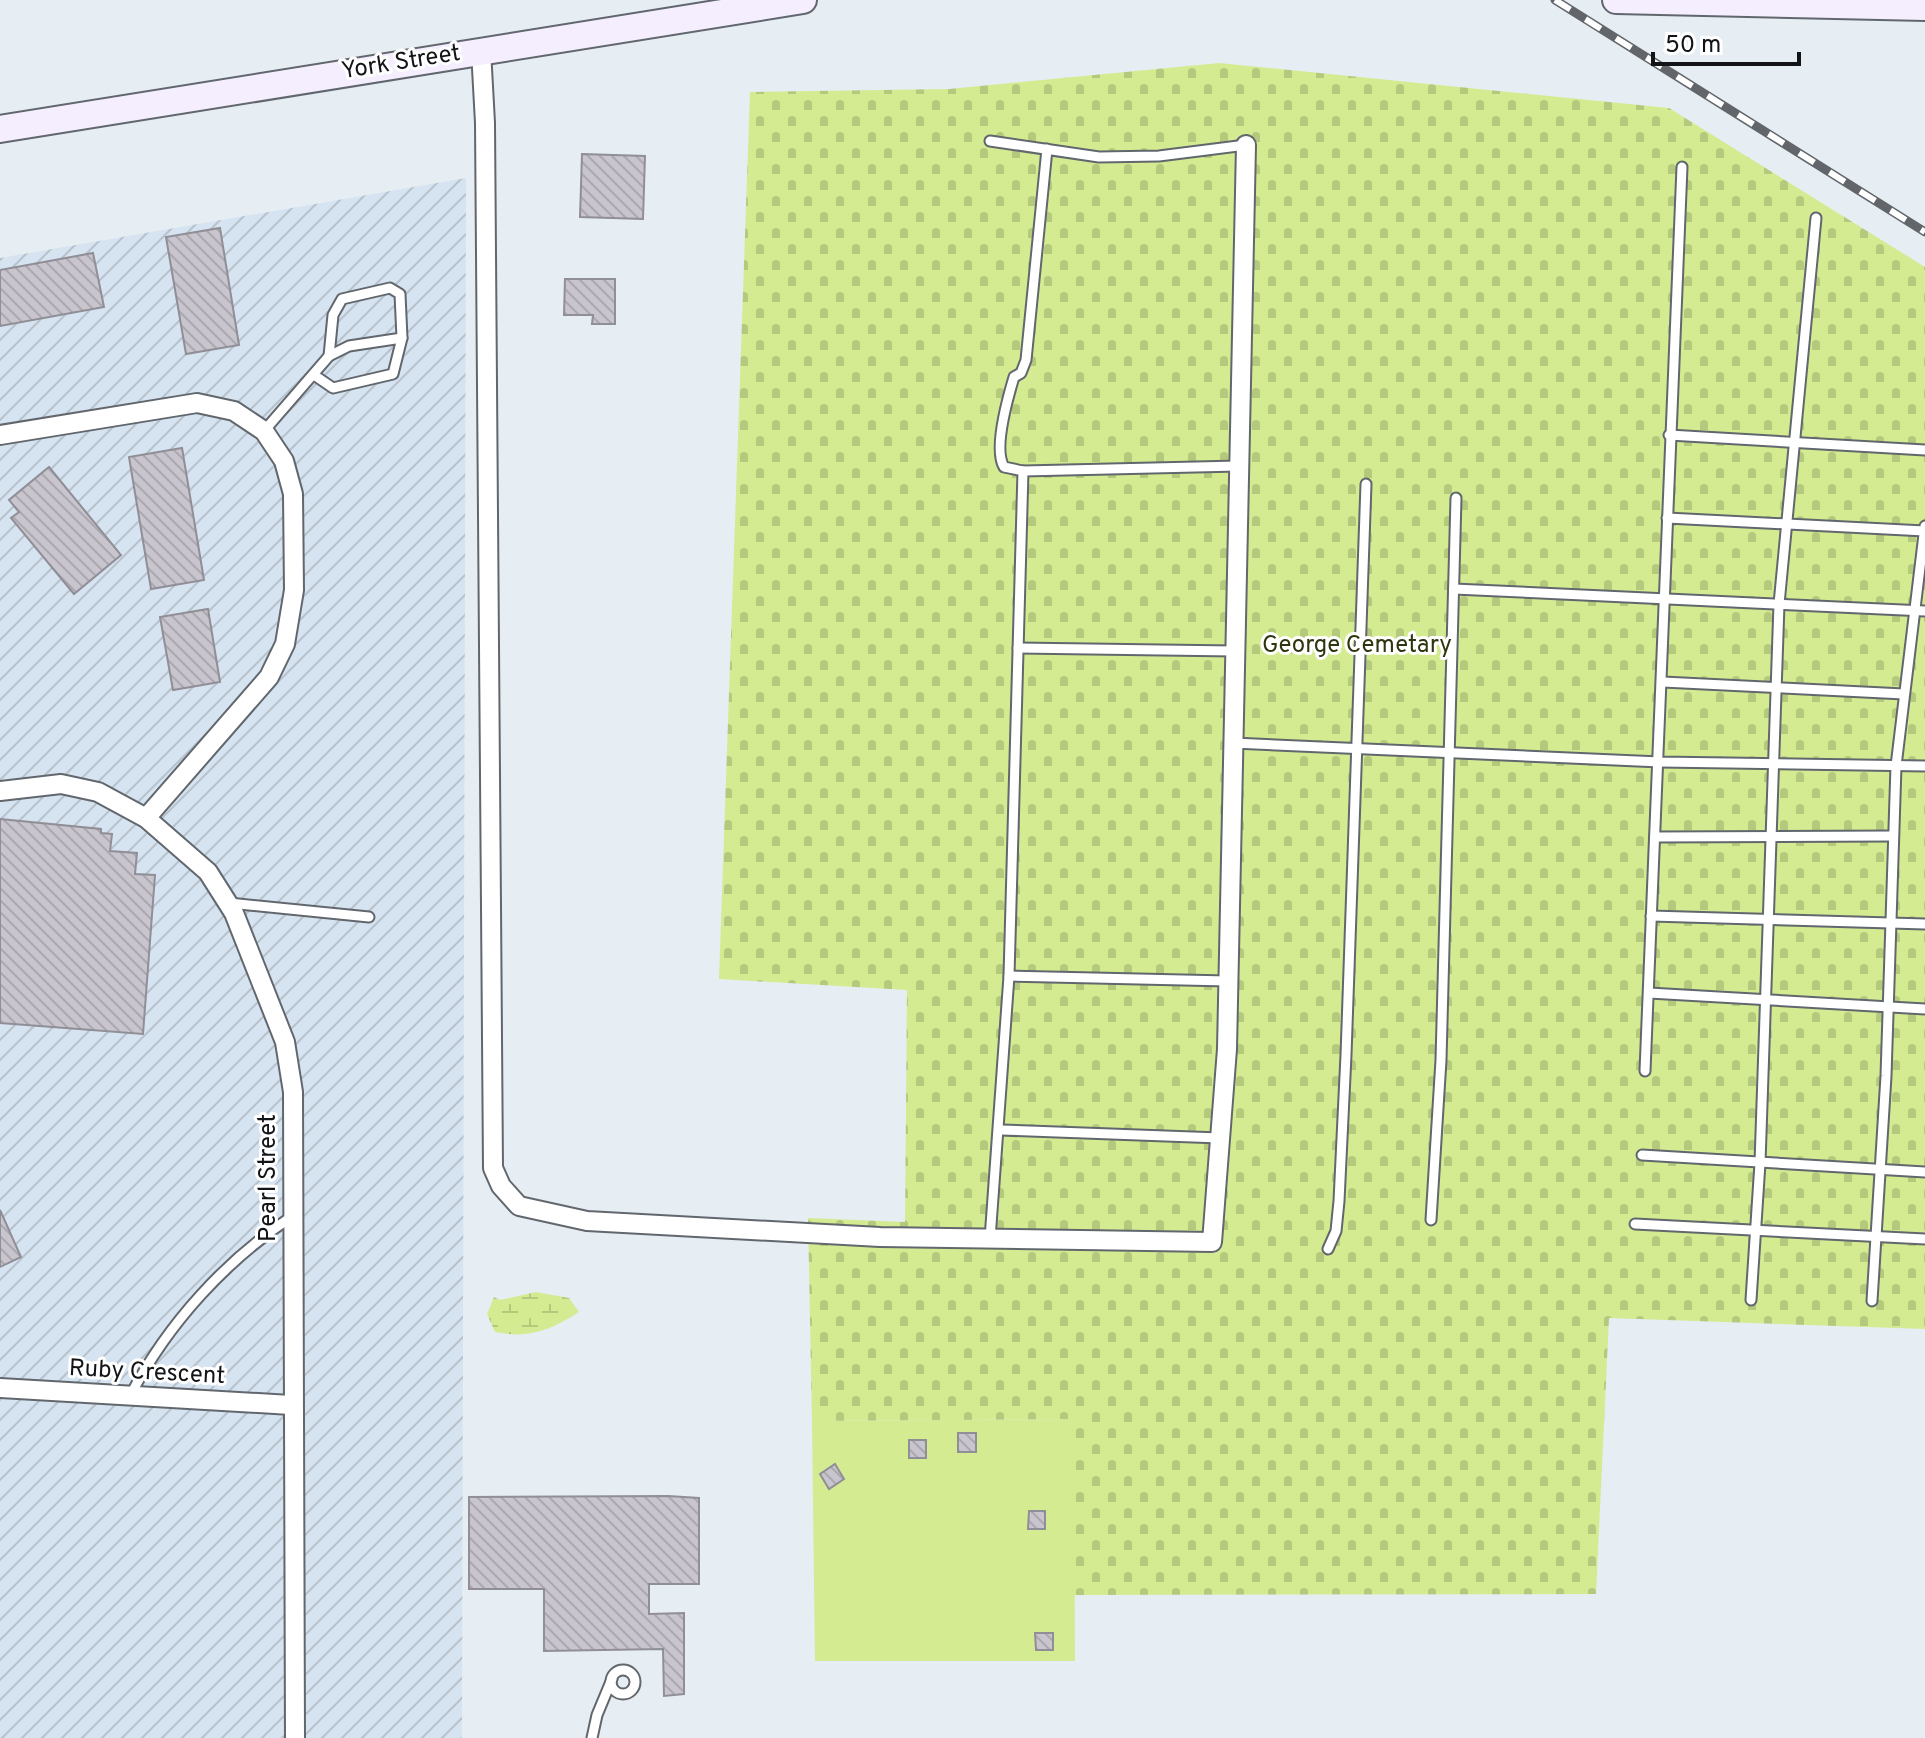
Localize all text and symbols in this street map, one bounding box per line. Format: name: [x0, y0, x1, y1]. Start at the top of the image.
scale bar: [1653, 16, 1799, 66]
text: 50 m: [1665, 31, 1721, 61]
street label: York Street: [339, 39, 463, 87]
park label: George Cemetary: [1262, 631, 1452, 661]
street label: Pearl Street: [254, 1114, 284, 1242]
street label: Ruby Crescent: [68, 1354, 226, 1392]

